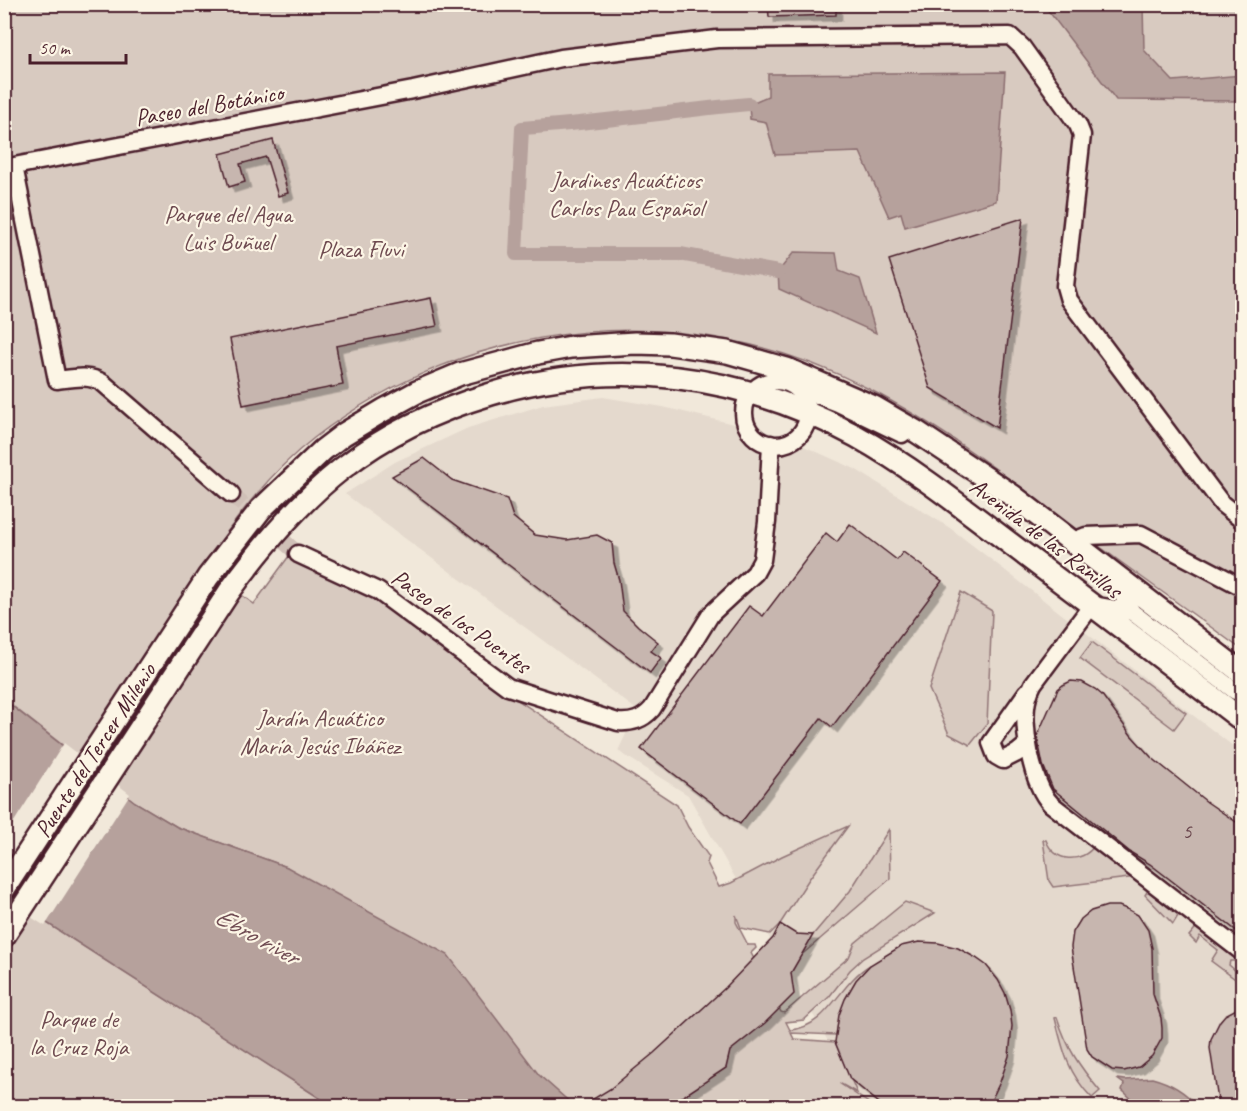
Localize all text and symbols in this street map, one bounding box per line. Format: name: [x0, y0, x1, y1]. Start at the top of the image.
scale bar: [30, 27, 126, 65]
text: 50 m: [39, 37, 72, 59]
street label: Paseo del Botánico: [133, 77, 288, 133]
park label: Jardines Acuáticos Carlos Pau Español: [549, 165, 707, 223]
park label: Parque del Agua Luis Buñuel: [164, 199, 294, 257]
park label: Plaza Fluvi: [318, 234, 406, 264]
street label: Avenida de las Ranillas: [964, 471, 1130, 607]
street label: Paseo de los Puentes: [386, 562, 538, 682]
street label: Puente del Tercer Milenio: [28, 656, 163, 843]
park label: Jardín Acuático María Jesús Ibáñez: [240, 703, 402, 761]
house number: 5: [1182, 818, 1193, 844]
water label: Ebro river: [209, 900, 308, 974]
park label: Parque de la Cruz Roja: [30, 1004, 130, 1062]

